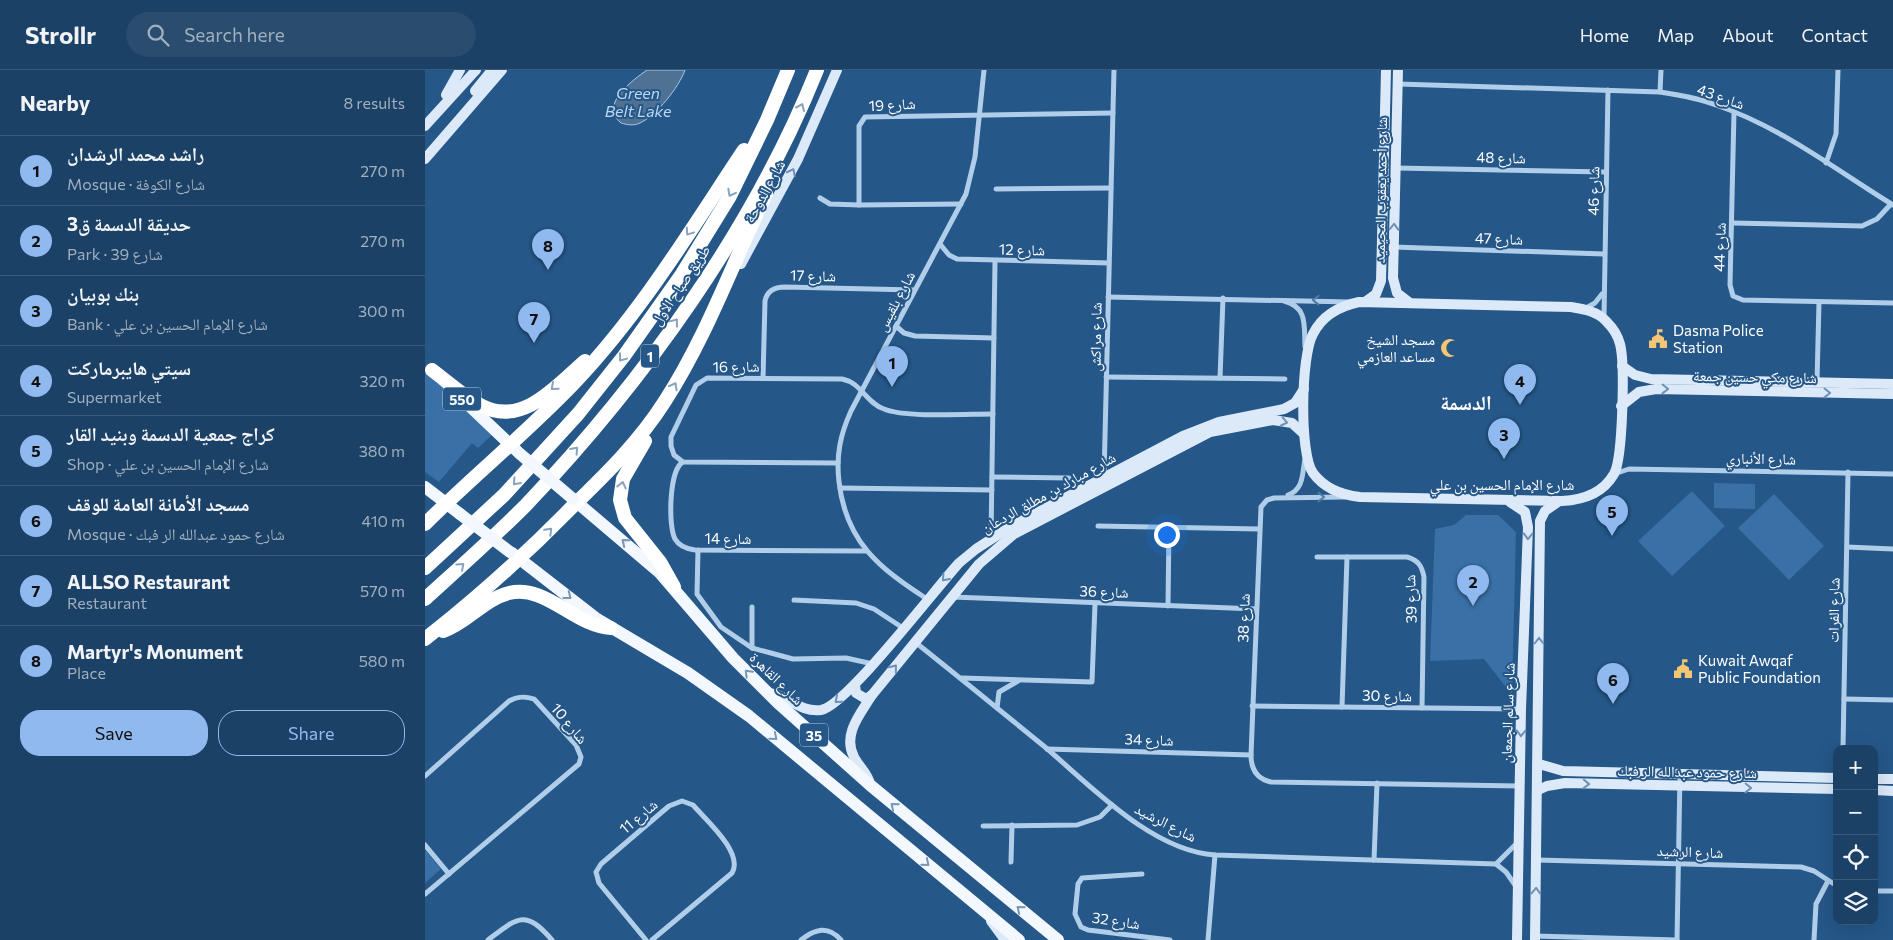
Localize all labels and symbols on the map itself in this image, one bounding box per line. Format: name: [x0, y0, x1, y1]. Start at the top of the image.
street label: شارع 43: [1694, 80, 1747, 114]
water label: Green Belt Lake: [605, 83, 672, 120]
street label: شارع 19: [868, 94, 916, 116]
one-way arrow: [794, 103, 805, 112]
street label: شارع أحمد يعقوب المحيميد: [1370, 117, 1392, 263]
street label: شارع 48: [1476, 148, 1526, 168]
street label: شارع الدوحة: [740, 157, 790, 226]
street label: شارع 46: [1584, 166, 1604, 216]
one-way arrow: [786, 168, 796, 177]
one-way arrow: [727, 188, 737, 197]
street label: شارع 44: [1709, 222, 1731, 272]
one-way arrow: [1389, 223, 1399, 231]
one-way arrow: [686, 226, 695, 236]
street label: شارع 47: [1475, 228, 1523, 250]
pin: 8: [532, 229, 564, 270]
street label: شارع 12: [999, 240, 1045, 260]
street label: طريق صباح الاول: [646, 241, 715, 330]
street label: شارع 17: [790, 266, 836, 286]
street label: شارع بلقيس: [872, 268, 920, 335]
one-way arrow: [1312, 295, 1320, 306]
pin: 7: [518, 302, 550, 343]
street label: شارع مراكش: [1085, 302, 1107, 372]
one-way arrow: [669, 318, 678, 328]
place label: Dasma Police Station: [1673, 321, 1764, 356]
public building icon: Dasma Police Station: [1647, 328, 1669, 350]
place label: مسجد الشيخ مساعد العازمي: [1357, 330, 1435, 369]
mosque icon: مسجد الشيخ مساعد العازمي: [1439, 337, 1461, 359]
road number: 1: [641, 344, 659, 368]
pin: 1: [876, 346, 908, 387]
one-way arrow: [619, 352, 628, 362]
street label: شارع 16: [712, 357, 760, 377]
pin: 4: [1504, 364, 1536, 405]
street label: شارع مكي حسين جمعة: [1693, 366, 1817, 390]
one-way arrow: [551, 382, 560, 390]
one-way arrow: [667, 383, 677, 392]
one-way arrow: [1661, 384, 1669, 395]
road number: 550: [443, 388, 481, 410]
one-way arrow: [1824, 388, 1831, 398]
district label: الدسمة: [1440, 390, 1492, 414]
one-way arrow: [1280, 416, 1289, 427]
pin: 3: [1488, 418, 1520, 459]
one-way arrow: [569, 447, 578, 456]
street label: شارع مبارك بن مطلق الردعان: [978, 448, 1119, 538]
street label: شارع الأنباري: [1726, 448, 1796, 471]
street label: شارع الإمام الحسين بن علي: [1430, 475, 1574, 497]
one-way arrow: [513, 476, 522, 485]
one-way arrow: [616, 481, 627, 490]
one-way arrow: [1318, 492, 1325, 502]
pin: 5: [1596, 495, 1628, 536]
your location: [1154, 522, 1180, 548]
one-way arrow: [543, 528, 552, 537]
street label: شارع 14: [705, 529, 752, 549]
one-way arrow: [1522, 532, 1533, 540]
one-way arrow: [622, 539, 631, 548]
one-way arrow: [456, 563, 465, 572]
pin: 2: [1457, 565, 1489, 606]
one-way arrow: [942, 573, 951, 582]
street label: شارع 39: [1400, 574, 1422, 624]
street label: شارع الفرات: [1823, 577, 1845, 643]
street label: شارع 36: [1079, 581, 1129, 603]
one-way arrow: [562, 591, 571, 599]
street label: شارع 38: [1233, 593, 1255, 643]
one-way arrow: [1534, 637, 1544, 645]
street label: شارع القاهرة: [745, 648, 808, 709]
place label: Kuwait Awqaf Public Foundation: [1698, 651, 1821, 686]
public building icon: Kuwait Awqaf Public Foundation: [1672, 658, 1694, 680]
street label: شارع سالم الجمعان: [1496, 662, 1520, 764]
pin: 6: [1597, 663, 1629, 704]
one-way arrow: [888, 665, 896, 674]
one-way arrow: [745, 670, 754, 679]
street label: شارع 30: [1362, 686, 1412, 706]
one-way arrow: [834, 694, 843, 703]
street label: شارع 10: [546, 699, 592, 748]
road number: 35: [800, 724, 828, 746]
street label: شارع 34: [1124, 729, 1174, 751]
one-way arrow: [1516, 730, 1526, 737]
one-way arrow: [768, 731, 777, 739]
street label: شارع حمود عبدالله الر فبك: [1617, 761, 1757, 783]
one-way arrow: [1582, 778, 1590, 789]
one-way arrow: [1744, 783, 1752, 793]
street label: شارع 11: [615, 795, 662, 839]
street label: شارع الرشيد: [1131, 799, 1200, 847]
one-way arrow: [891, 802, 900, 811]
street label: شارع الرشيد: [1656, 841, 1724, 863]
one-way arrow: [920, 857, 929, 865]
one-way arrow: [1531, 887, 1541, 895]
one-way arrow: [1017, 907, 1026, 915]
street label: شارع 32: [1091, 908, 1141, 934]

